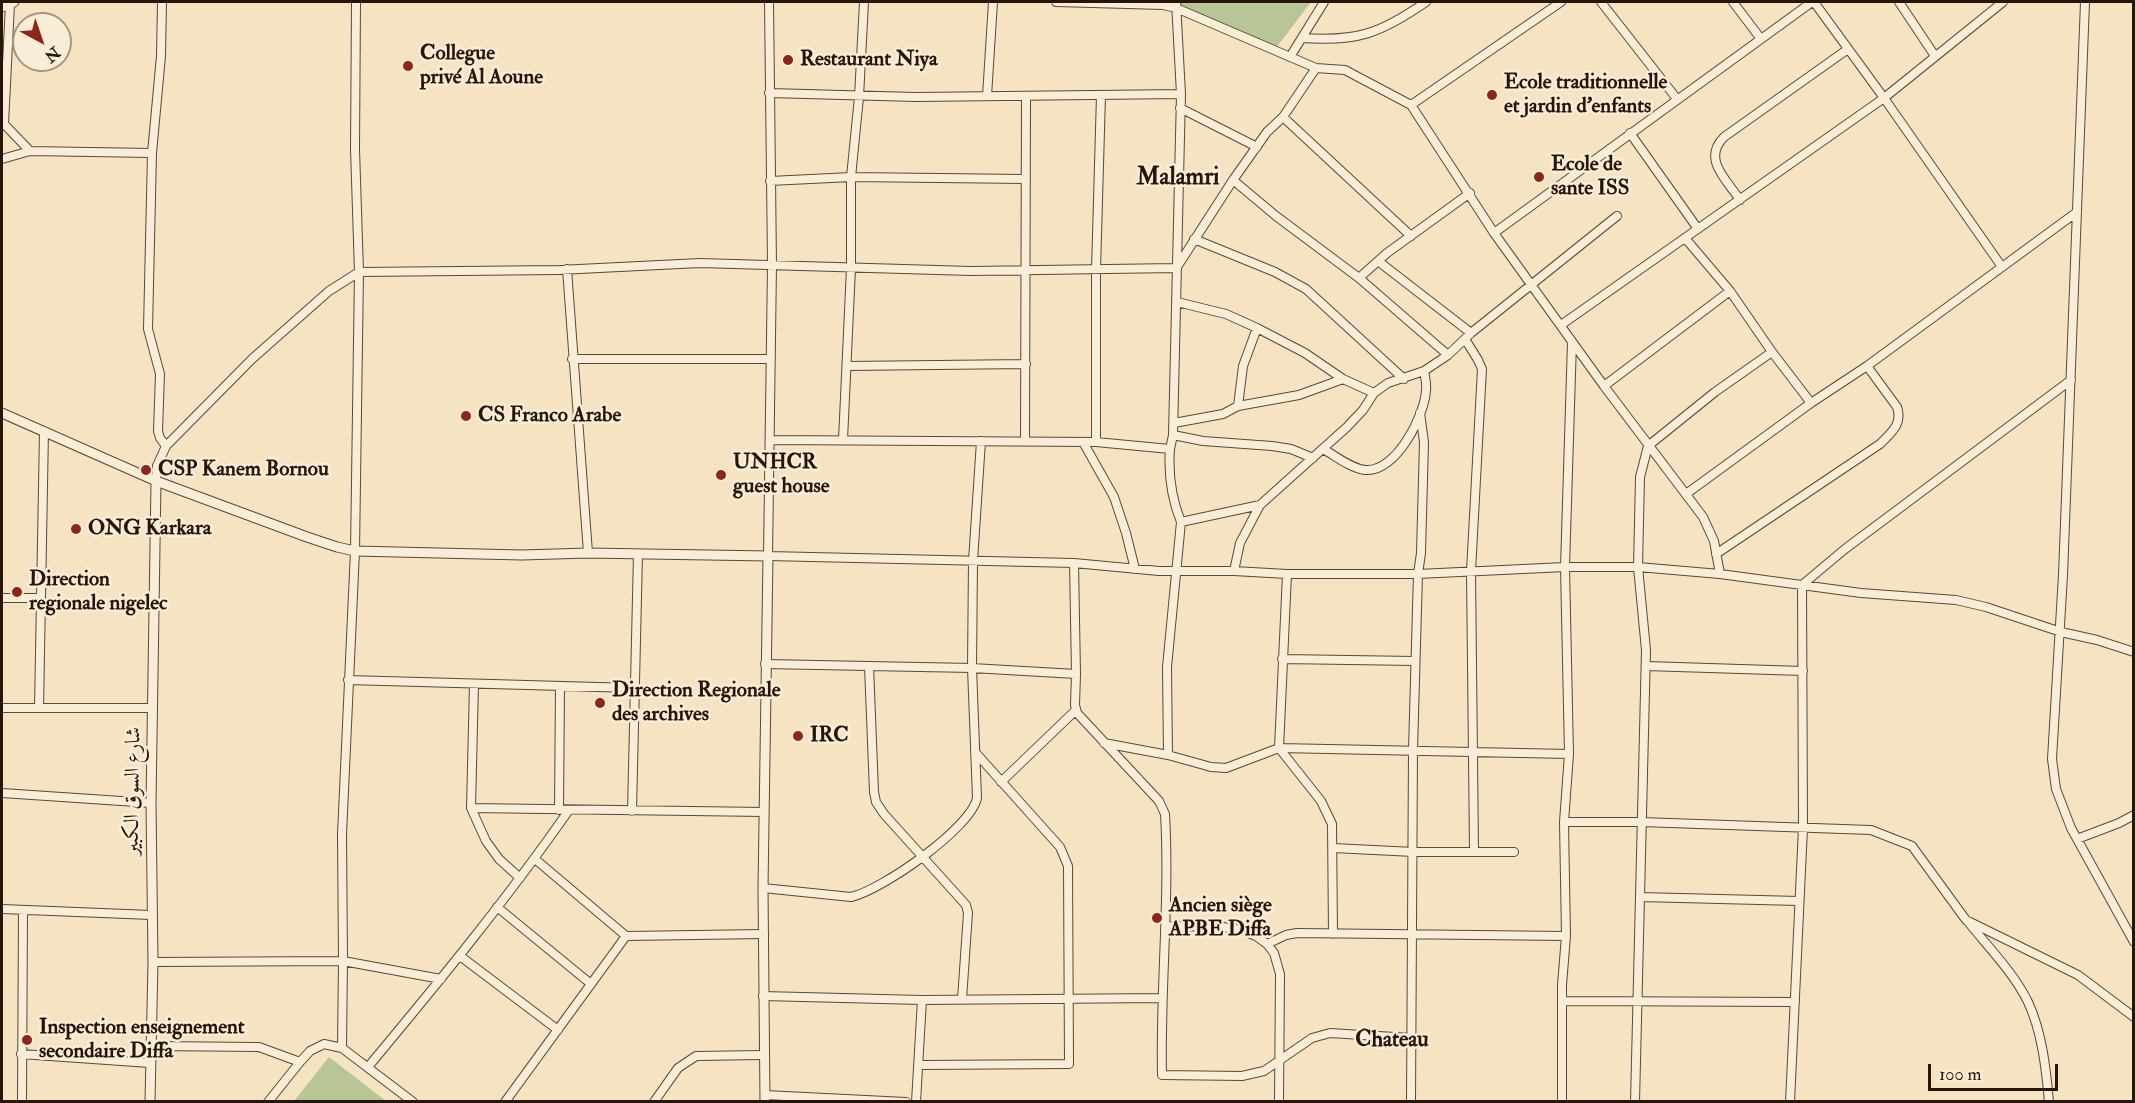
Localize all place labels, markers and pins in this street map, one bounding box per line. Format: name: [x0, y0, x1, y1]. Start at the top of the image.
place label: Collegue privé Al Aoune: [420, 41, 543, 91]
place label: Restaurant Niya: [800, 47, 938, 73]
marker: Restaurant Niya: [781, 53, 795, 67]
marker: Collegue privé Al Aoune: [401, 59, 415, 73]
place label: Ecole traditionnelle et jardin d'enfants: [1504, 70, 1667, 120]
marker: Ecole traditionnelle et jardin d'enfants: [1485, 88, 1499, 102]
place label: Ecole de sante ISS: [1551, 152, 1629, 202]
marker: Ecole de sante ISS: [1532, 170, 1546, 184]
place label: CS Franco Arabe: [478, 403, 621, 429]
marker: CS Franco Arabe: [459, 409, 473, 423]
place label: UNHCR guest house: [733, 450, 830, 500]
place label: CSP Kanem Bornou: [158, 457, 329, 483]
marker: CSP Kanem Bornou: [139, 463, 153, 477]
marker: UNHCR guest house: [714, 468, 728, 482]
place label: ONG Karkara: [88, 516, 211, 542]
marker: ONG Karkara: [69, 522, 83, 536]
place label: Direction regionale nigelec: [29, 567, 167, 617]
marker: Direction regionale nigelec: [10, 585, 24, 599]
place label: Direction Regionale des archives: [612, 678, 780, 728]
marker: Direction Regionale des archives: [593, 696, 607, 710]
place label: IRC: [810, 723, 849, 749]
marker: IRC: [791, 729, 805, 743]
place label: Ancien siège APBE Diffa: [1169, 893, 1272, 943]
marker: Ancien siège APBE Diffa: [1150, 911, 1164, 925]
place label: Inspection enseignement secondaire Diffa: [39, 1015, 245, 1065]
marker: Inspection enseignement secondaire Diffa: [20, 1033, 34, 1047]

